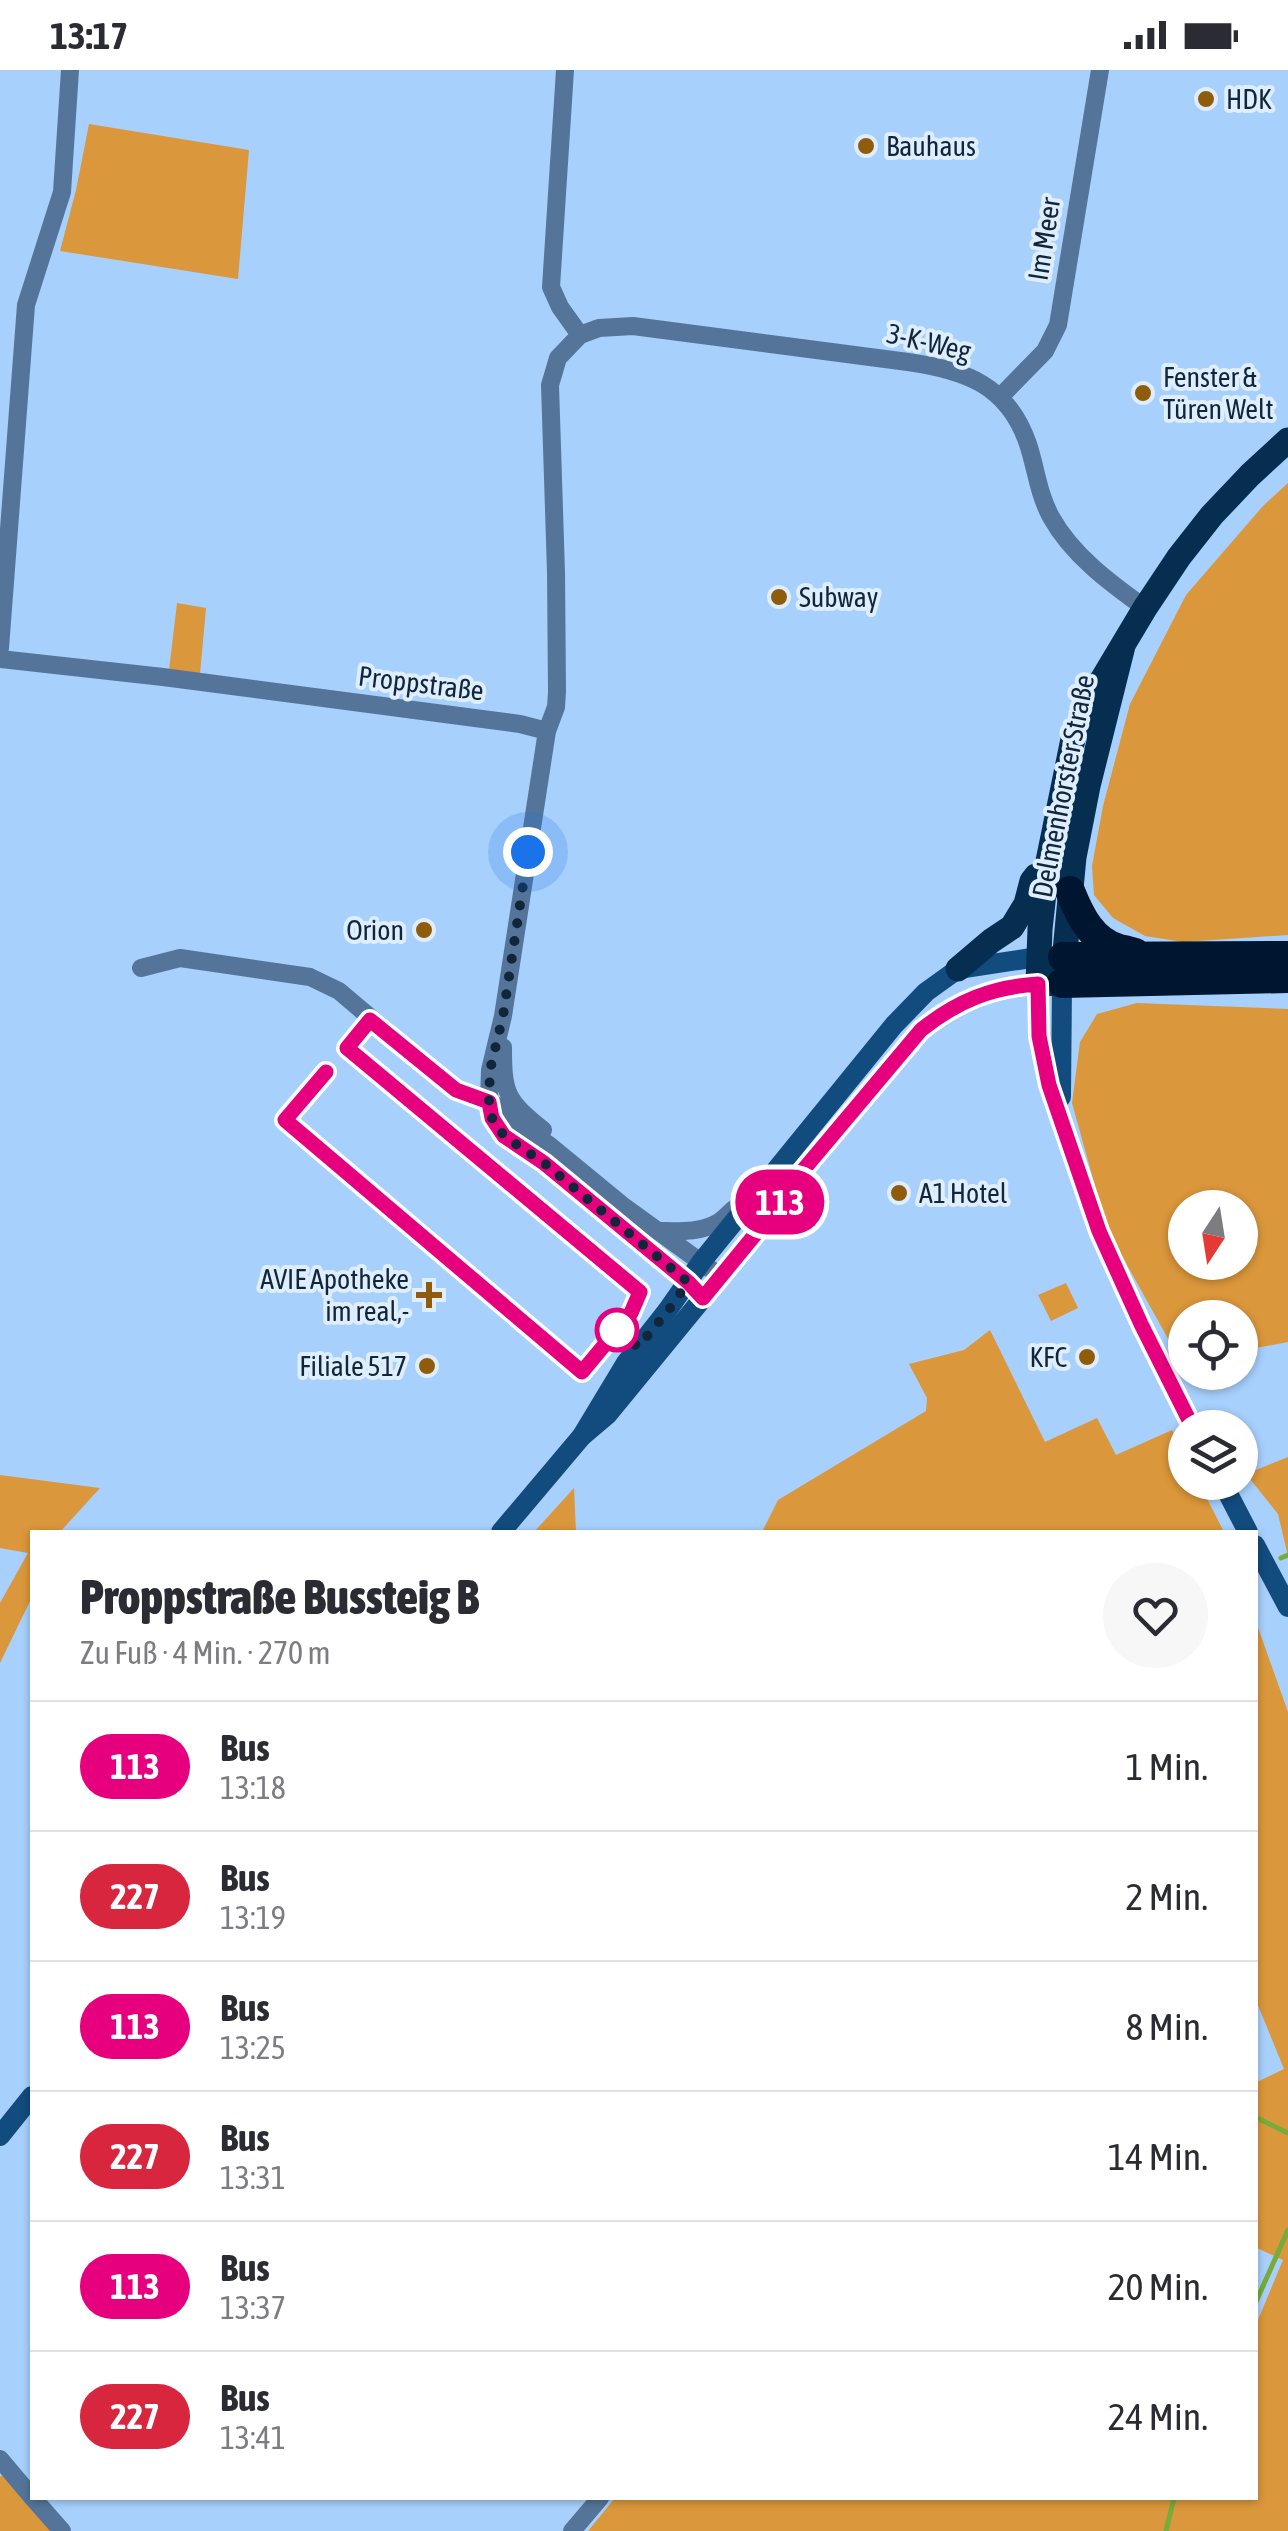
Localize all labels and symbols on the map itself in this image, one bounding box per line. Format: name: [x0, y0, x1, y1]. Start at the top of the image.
place label: HDK: [1226, 83, 1272, 115]
marker: HDK: [1195, 88, 1217, 110]
place label: Bauhaus: [886, 130, 976, 162]
marker: Bauhaus: [855, 135, 877, 157]
street label: Im Meer: [1022, 195, 1066, 283]
street label: 3-K-Weg: [884, 317, 974, 367]
place label: Fenster & Türen Welt: [1163, 361, 1273, 425]
marker: Fenster & Türen Welt: [1132, 382, 1154, 404]
place label: Subway: [799, 581, 878, 613]
marker: Subway: [768, 586, 790, 608]
street label: Proppstraße: [356, 659, 486, 707]
street label: Delmenhorster Straße: [1026, 672, 1100, 900]
your location: [503, 827, 553, 877]
place label: Orion: [346, 914, 404, 946]
marker: Orion: [413, 919, 435, 941]
line badge: 113: [722, 1170, 838, 1234]
place label: A1 Hotel: [919, 1177, 1008, 1209]
marker: A1 Hotel: [888, 1182, 910, 1204]
north arrow: [1168, 1190, 1258, 1280]
place label: AVIE Apotheke im real,-: [260, 1263, 409, 1327]
marker: AVIE Apotheke im real,-: [418, 1284, 440, 1306]
unlabelled marker: [596, 1309, 638, 1351]
place label: KFC: [1029, 1341, 1067, 1373]
marker: KFC: [1076, 1346, 1098, 1368]
place label: Filiale 517: [299, 1350, 407, 1382]
marker: Filiale 517: [416, 1355, 438, 1377]

